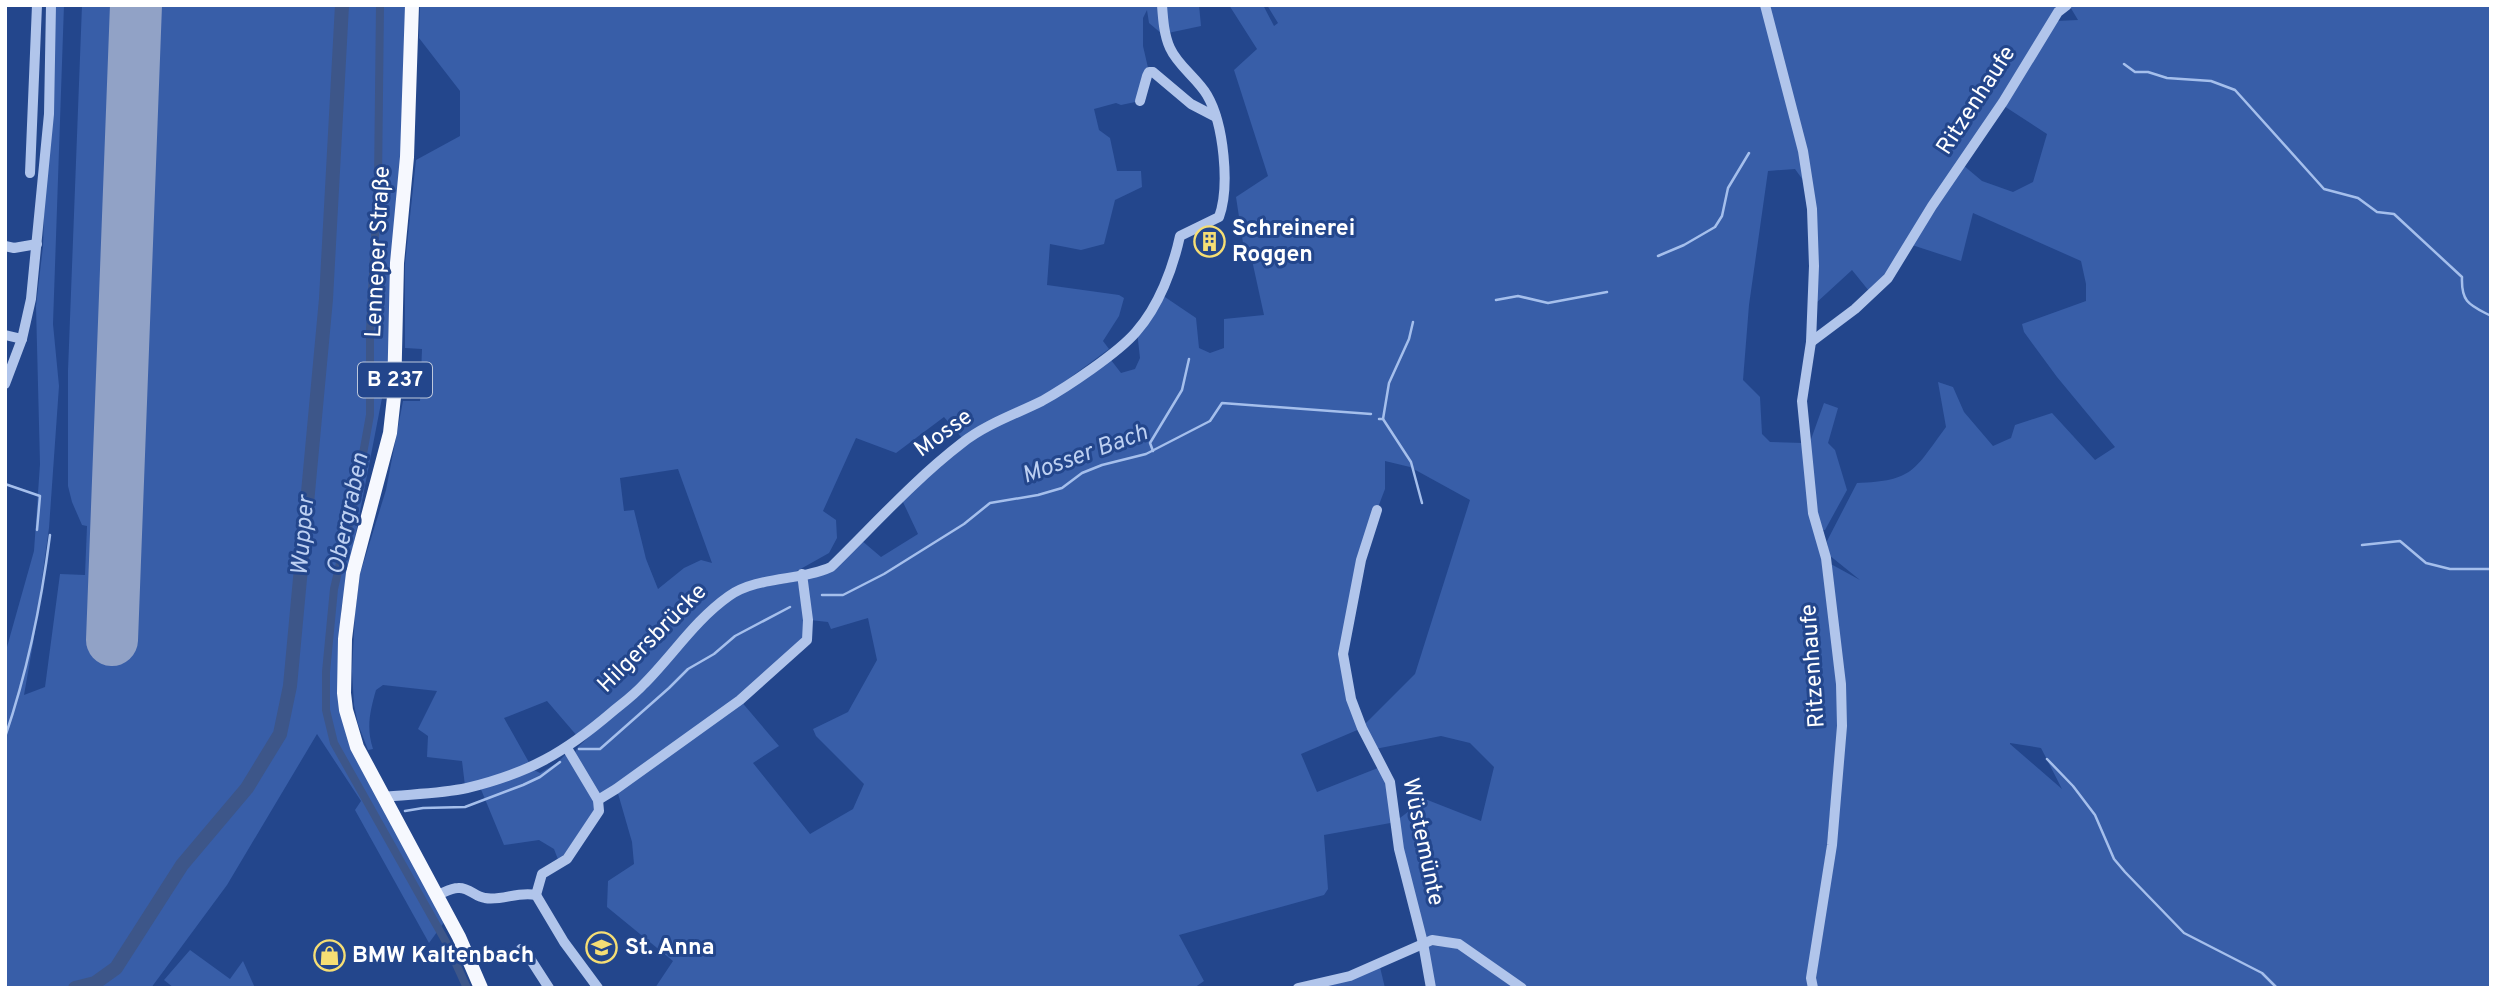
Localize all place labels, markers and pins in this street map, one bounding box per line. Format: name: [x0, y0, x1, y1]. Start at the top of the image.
place label: Schreinerei Roggen: [1232, 215, 1355, 270]
building icon: Schreinerei Roggen: [1192, 225, 1226, 259]
school or university icon: St. Anna: [585, 931, 619, 965]
place label: St. Anna: [625, 934, 715, 963]
shop icon: BMW Kaltenbach: [312, 939, 346, 973]
place label: BMW Kaltenbach: [352, 942, 534, 971]

